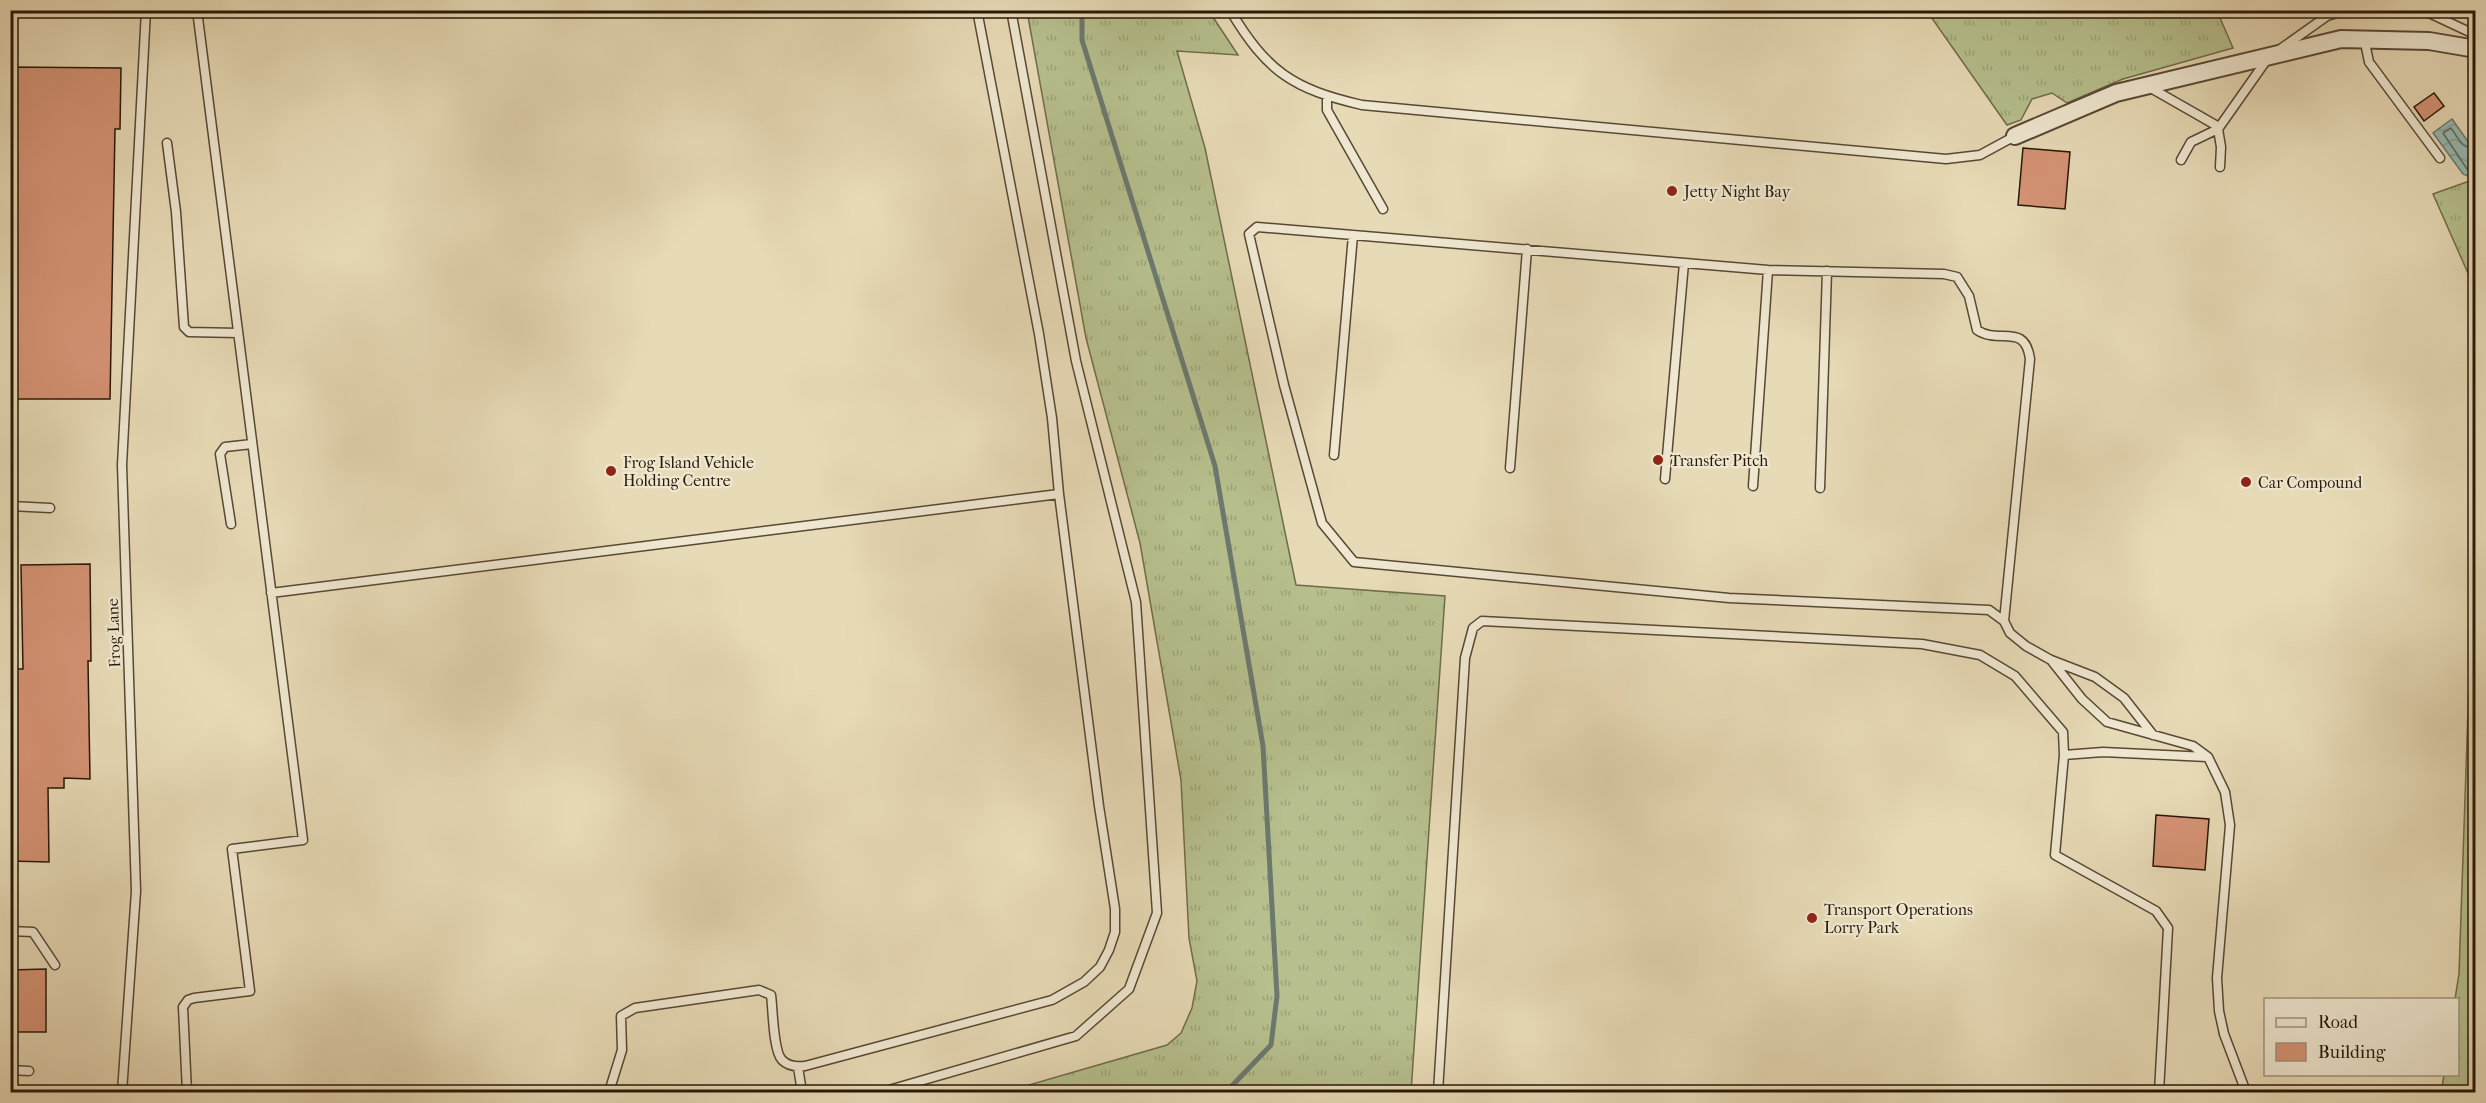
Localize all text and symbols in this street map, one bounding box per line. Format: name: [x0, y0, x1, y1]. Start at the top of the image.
place label: Jetty Night Bay: [1682, 182, 1791, 201]
marker: Jetty Night Bay: [1665, 184, 1679, 198]
place label: Transfer Pitch: [1670, 451, 1768, 470]
place label: Frog Island Vehicle Holding Centre: [623, 453, 754, 490]
marker: Transfer Pitch: [1651, 453, 1665, 467]
marker: Frog Island Vehicle Holding Centre: [604, 464, 618, 478]
place label: Car Compound: [2258, 473, 2362, 492]
marker: Car Compound: [2239, 475, 2253, 489]
street label: Frog Lane: [103, 598, 124, 668]
place label: Transport Operations Lorry Park: [1824, 900, 1973, 937]
marker: Transport Operations Lorry Park: [1805, 911, 1819, 925]
legend: [2264, 998, 2459, 1076]
text: Road: [2318, 1012, 2358, 1033]
text: Building: [2318, 1042, 2386, 1063]

